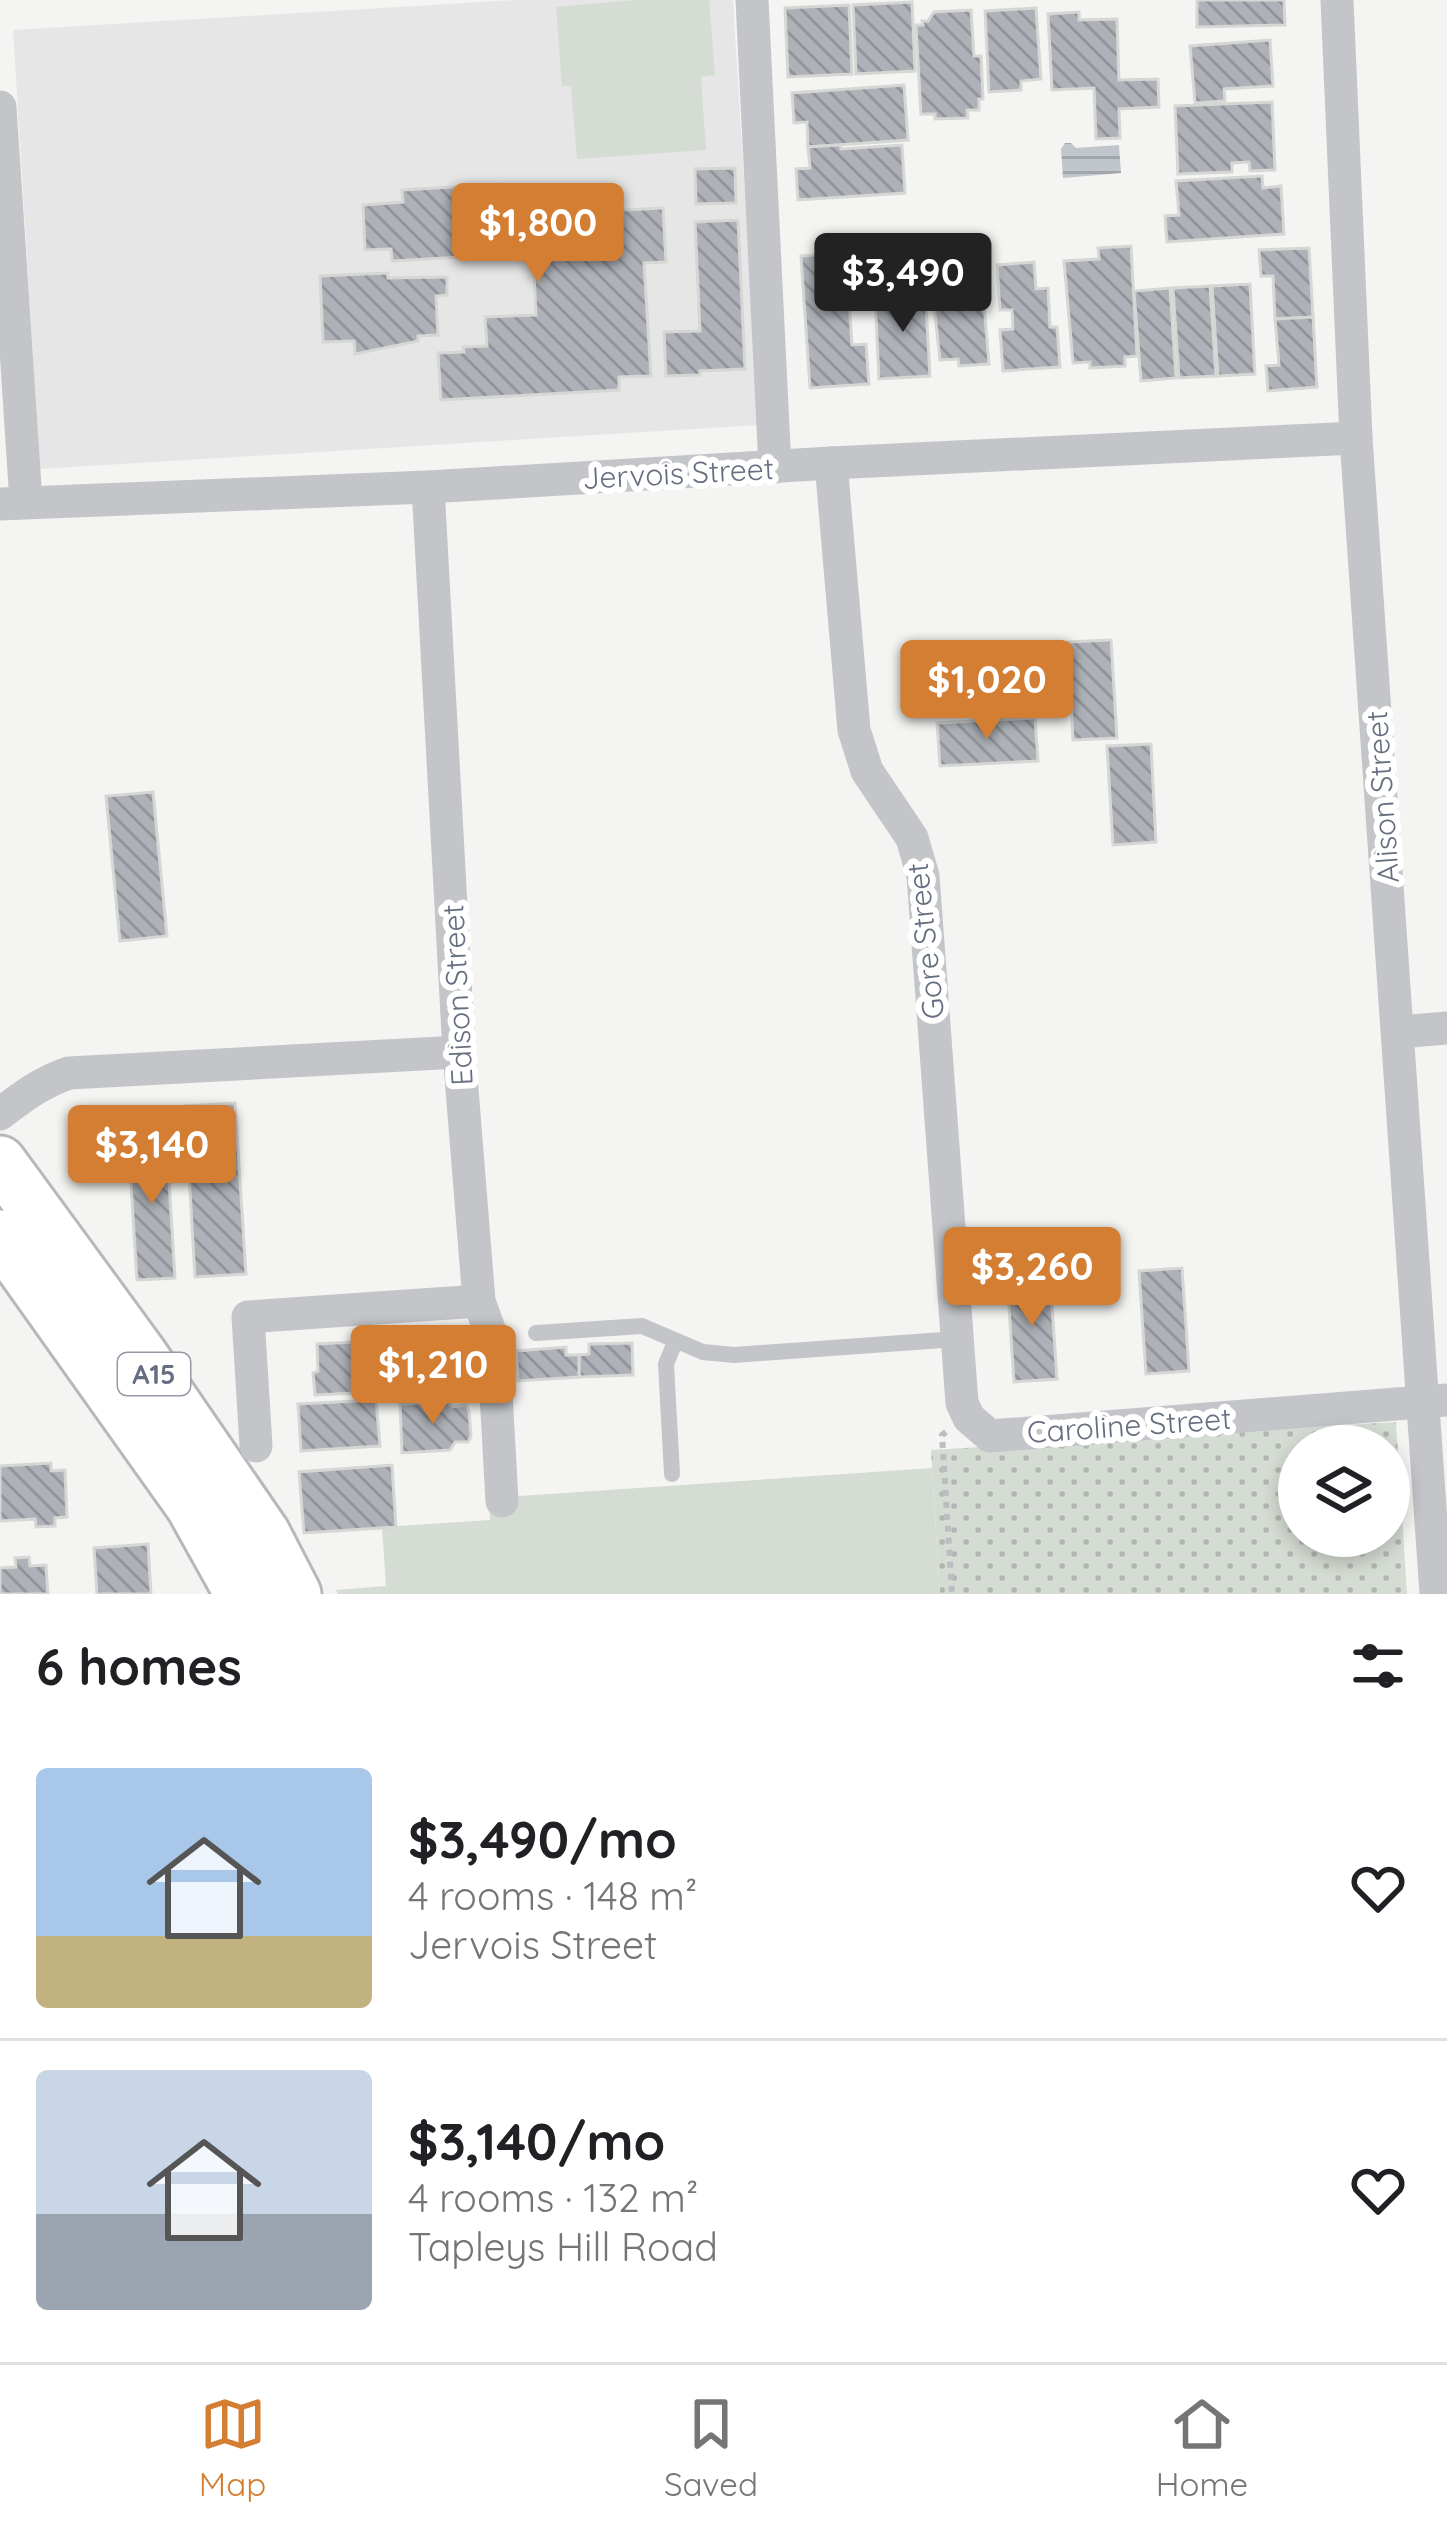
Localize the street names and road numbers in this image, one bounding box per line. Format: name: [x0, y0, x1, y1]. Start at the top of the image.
street label: Jervois Street: [581, 449, 775, 497]
street label: Alison Street: [1357, 710, 1407, 884]
street label: Gore Street: [898, 861, 952, 1021]
street label: Edison Street: [433, 904, 481, 1086]
road number: A15: [118, 1353, 190, 1395]
street label: Caroline Street: [1026, 1399, 1232, 1451]

